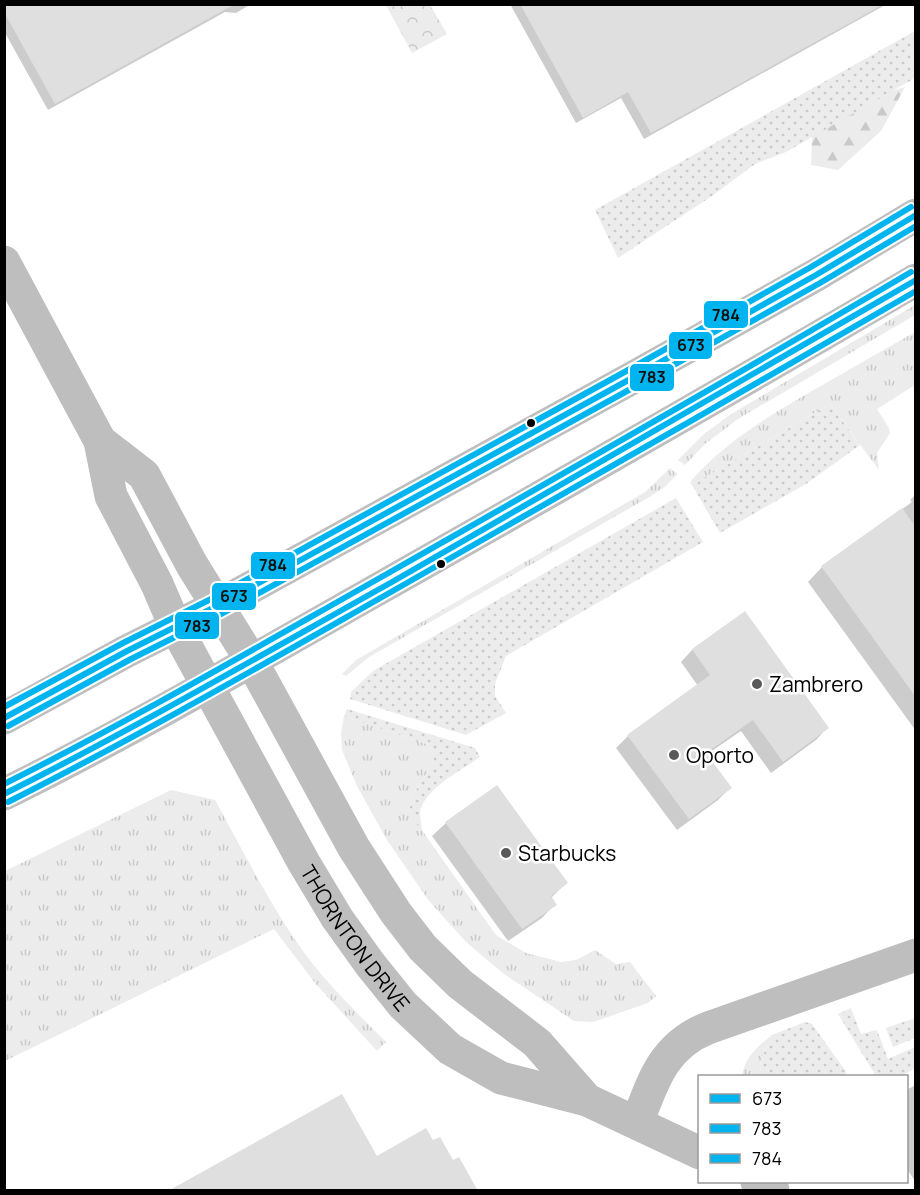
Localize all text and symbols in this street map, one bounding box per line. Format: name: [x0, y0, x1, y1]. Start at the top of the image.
line badge: 784: [703, 300, 749, 329]
text: 784: [712, 304, 740, 326]
line badge: 673: [668, 331, 713, 360]
text: 673: [677, 334, 705, 356]
line badge: 783: [629, 363, 675, 392]
text: 783: [638, 366, 666, 388]
unlabelled marker: [525, 417, 537, 429]
line badge: 784: [250, 551, 296, 580]
text: 784: [259, 554, 287, 576]
unlabelled marker: [435, 558, 447, 570]
line badge: 673: [211, 582, 257, 611]
text: 673: [220, 585, 248, 607]
line badge: 783: [174, 611, 220, 640]
text: 783: [183, 615, 211, 637]
place label: Zambrero: [769, 670, 863, 698]
marker: Zambrero: [750, 677, 764, 691]
place label: Oporto: [686, 741, 754, 769]
marker: Oporto: [667, 748, 681, 762]
place label: Starbucks: [518, 839, 616, 867]
marker: Starbucks: [499, 846, 513, 860]
street label: THORNTON DRIVE: [294, 860, 416, 1017]
legend: [698, 1075, 908, 1183]
text: 673: [752, 1086, 782, 1110]
text: 783: [752, 1116, 781, 1140]
text: 784: [752, 1146, 782, 1170]

